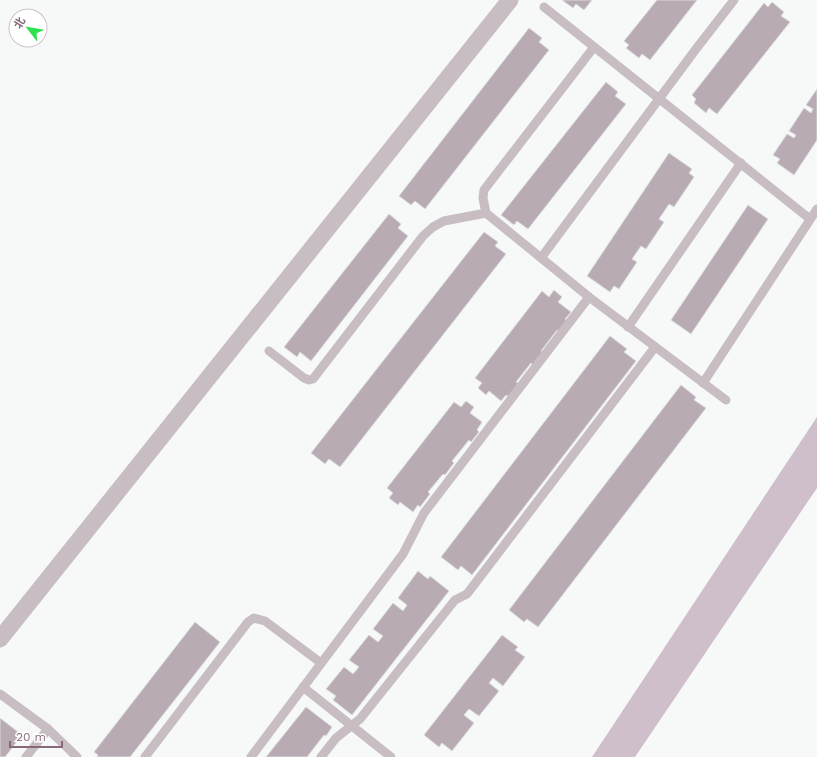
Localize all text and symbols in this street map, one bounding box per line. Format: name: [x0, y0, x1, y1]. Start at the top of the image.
north arrow: [8, 8, 48, 48]
text: 北: [11, 15, 28, 31]
scale bar: [10, 723, 62, 749]
text: 20 m: [16, 730, 46, 744]

